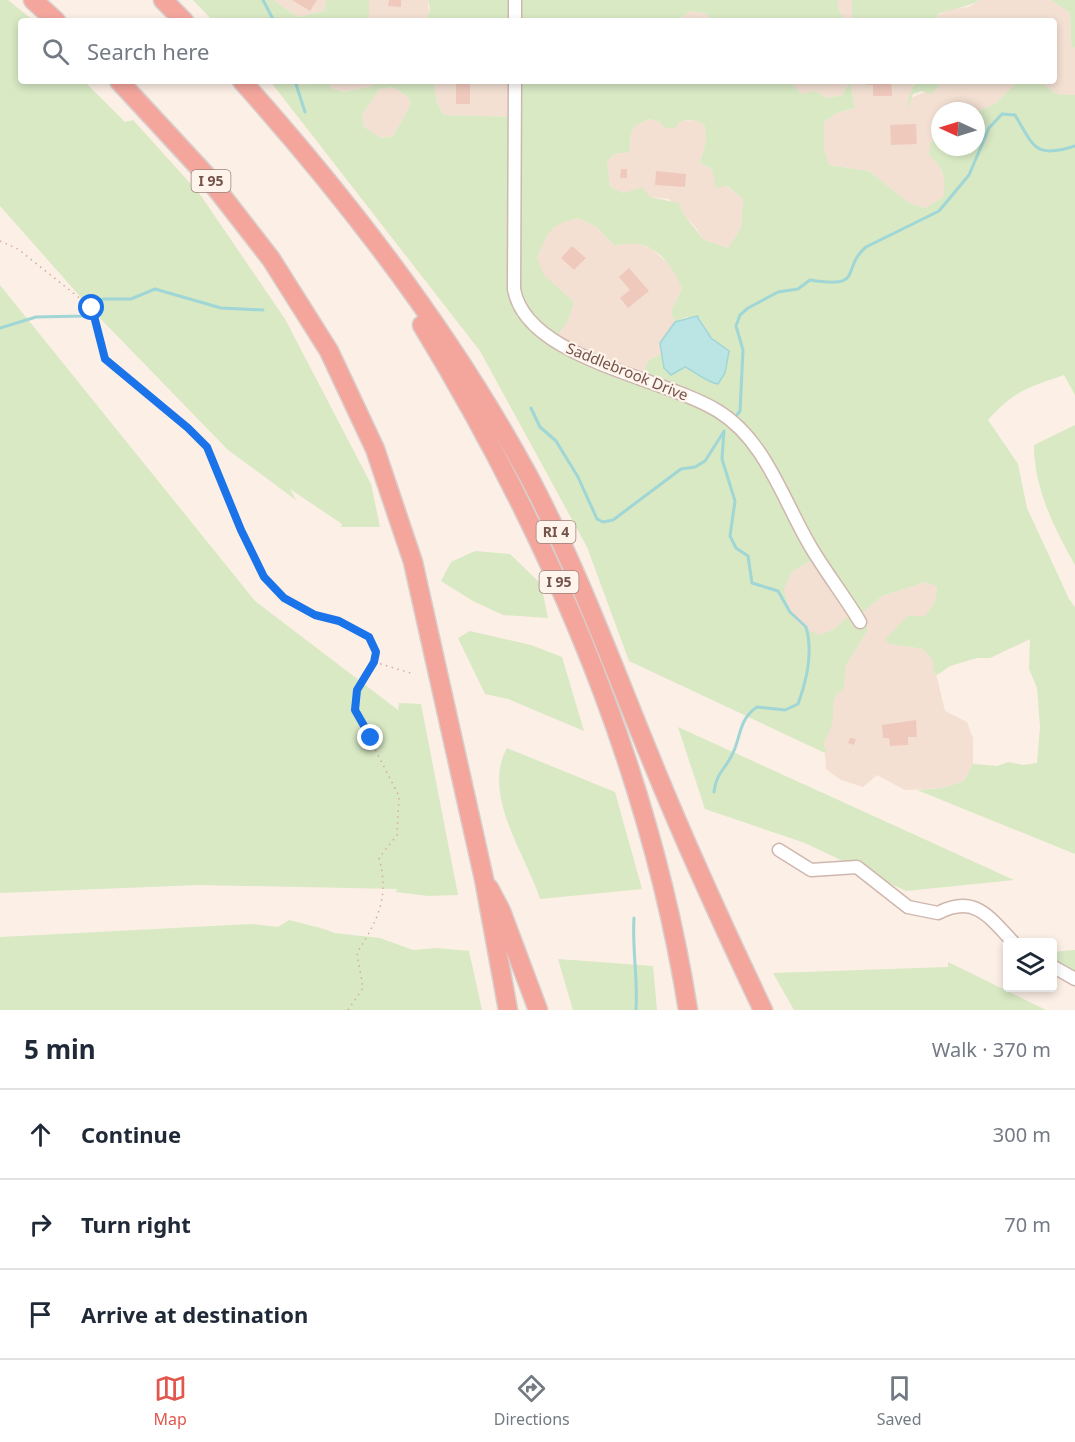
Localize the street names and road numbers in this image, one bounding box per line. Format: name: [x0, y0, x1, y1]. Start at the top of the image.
road number: I 95: [192, 170, 230, 192]
street label: Saddlebrook Drive: [563, 338, 691, 405]
road number: RI 4: [536, 521, 576, 543]
road number: I 95: [540, 571, 578, 593]

